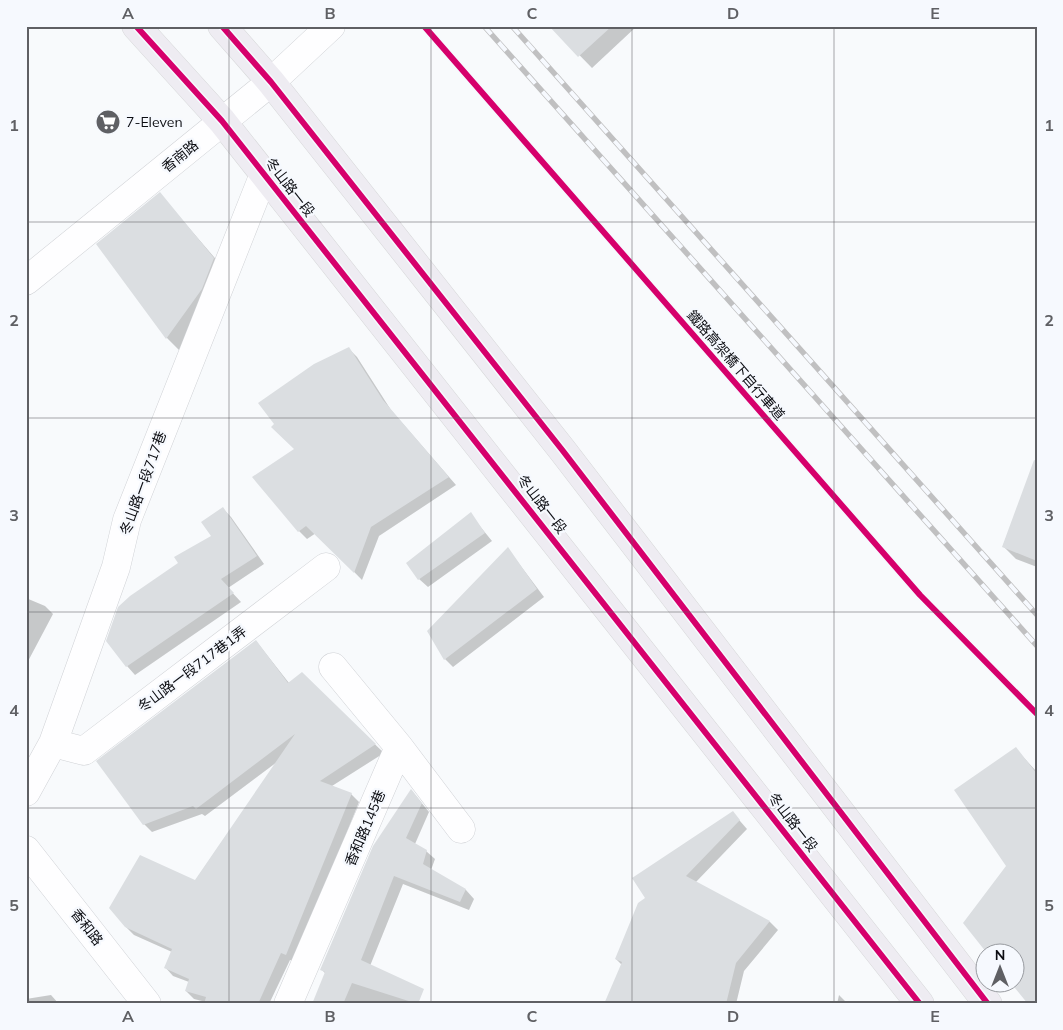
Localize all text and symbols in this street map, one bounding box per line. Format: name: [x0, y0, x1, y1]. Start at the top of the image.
text: A: [122, 3, 134, 23]
text: B: [324, 3, 336, 23]
text: C: [527, 3, 538, 23]
text: D: [727, 3, 739, 23]
text: E: [930, 3, 940, 23]
supermarket icon: 7-Eleven: [95, 109, 121, 135]
place label: 7-Eleven: [126, 113, 183, 131]
text: 1: [9, 115, 19, 135]
text: 1: [1044, 115, 1054, 135]
street label: 香南路: [158, 136, 202, 176]
street label: 冬山路一段: [261, 154, 319, 220]
street label: 鐵路高架橋下自行車道: [683, 306, 789, 424]
text: 2: [9, 310, 19, 330]
text: 2: [1044, 310, 1054, 330]
street label: 冬山路一段717巷: [116, 429, 170, 537]
street label: 冬山路一段: [513, 471, 571, 537]
text: 3: [9, 505, 19, 525]
text: 3: [1044, 505, 1054, 525]
street label: 冬山路一段717巷1弄: [134, 622, 250, 716]
text: 4: [9, 700, 19, 720]
text: 4: [1044, 700, 1054, 720]
street label: 香和路145巷: [341, 787, 389, 869]
street label: 冬山路一段: [764, 789, 822, 855]
text: 5: [9, 895, 19, 915]
text: 5: [1044, 895, 1054, 915]
street label: 香和路: [67, 905, 107, 949]
north arrow: [976, 942, 1026, 992]
text: N: [995, 946, 1005, 964]
text: A: [122, 1006, 134, 1026]
text: B: [324, 1006, 336, 1026]
text: C: [527, 1006, 538, 1026]
text: D: [727, 1006, 739, 1026]
text: E: [930, 1006, 940, 1026]

